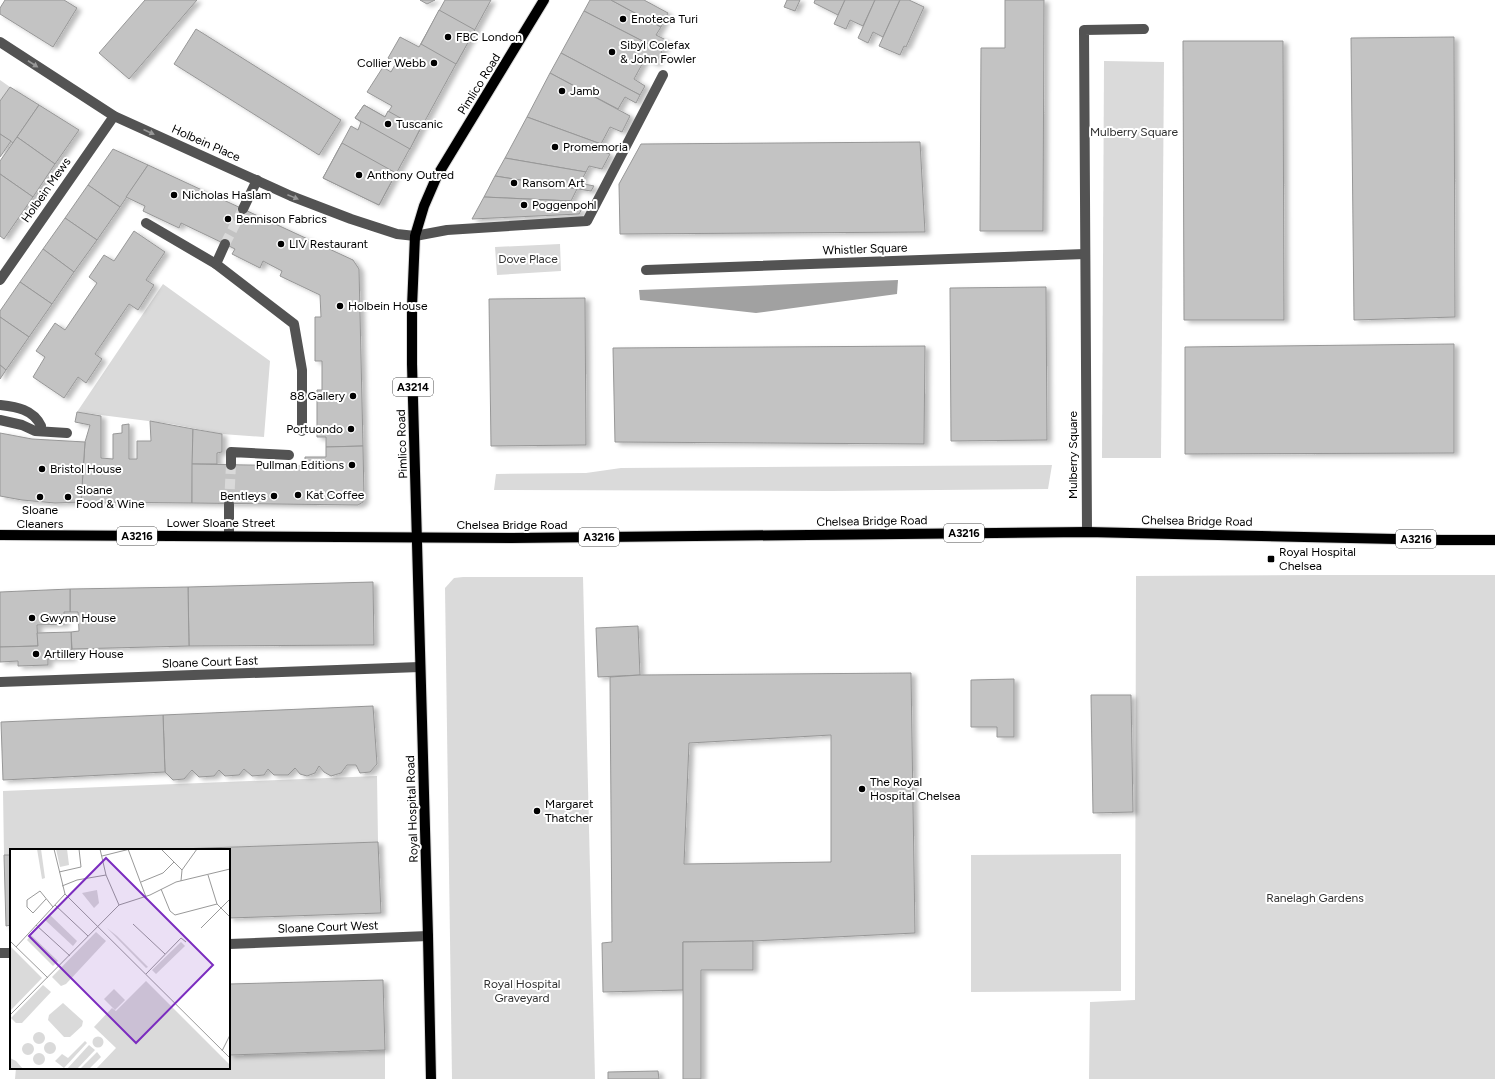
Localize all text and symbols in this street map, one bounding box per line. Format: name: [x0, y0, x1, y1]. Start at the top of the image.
place label: Enoteca Turi: [631, 12, 698, 26]
marker: Enoteca Turi: [618, 14, 628, 24]
place label: FBC London: [456, 30, 522, 44]
marker: FBC London: [443, 32, 453, 42]
place label: Sibyl Colefax & John Fowler: [620, 38, 696, 66]
marker: Sibyl Colefax & John Fowler: [607, 47, 617, 57]
street label: Pimlico Road: [455, 51, 503, 117]
place label: Collier Webb: [357, 56, 426, 70]
marker: Collier Webb: [429, 58, 439, 68]
one-way arrow: [28, 60, 38, 68]
place label: Jamb: [570, 84, 600, 98]
marker: Jamb: [557, 86, 567, 96]
place label: Tuscanic: [396, 117, 443, 131]
marker: Tuscanic: [383, 119, 393, 129]
street label: Holbein Place: [170, 122, 243, 164]
park label: Mulberry Square: [1090, 125, 1179, 139]
one-way arrow: [144, 129, 155, 135]
place label: Promemoria: [563, 140, 628, 154]
marker: Promemoria: [550, 142, 560, 152]
street label: Holbein Mews: [18, 154, 74, 225]
place label: Anthony Outred: [367, 168, 454, 182]
marker: Anthony Outred: [354, 170, 364, 180]
place label: Ransom Art: [522, 176, 585, 190]
marker: Ransom Art: [509, 178, 519, 188]
place label: Nicholas Haslam: [182, 188, 271, 202]
marker: Nicholas Haslam: [169, 190, 179, 200]
one-way arrow: [288, 194, 300, 200]
place label: Poggenpohl: [532, 198, 597, 212]
marker: Poggenpohl: [519, 200, 529, 210]
place label: Bennison Fabrics: [236, 212, 327, 226]
marker: Bennison Fabrics: [223, 214, 233, 224]
place label: LIV Restaurant: [289, 237, 369, 251]
marker: LIV Restaurant: [276, 239, 286, 249]
street label: Whistler Square: [822, 241, 908, 257]
park label: Dove Place: [498, 252, 558, 266]
place label: Holbein House: [348, 299, 428, 313]
marker: Holbein House: [335, 301, 345, 311]
road number: A3214: [393, 378, 433, 396]
place label: 88 Gallery: [290, 389, 346, 403]
marker: 88 Gallery: [348, 391, 358, 401]
street label: Pimlico Road: [394, 409, 410, 479]
street label: Mulberry Square: [1066, 410, 1080, 499]
place label: Portuondo: [286, 422, 343, 436]
marker: Portuondo: [346, 424, 356, 434]
place label: Pullman Editions: [256, 458, 344, 472]
marker: Pullman Editions: [347, 460, 357, 470]
place label: Bristol House: [50, 462, 122, 476]
marker: Bristol House: [37, 464, 47, 474]
place label: Sloane Food & Wine: [76, 483, 145, 511]
place label: Kat Coffee: [306, 488, 365, 502]
place label: Bentleys: [220, 489, 266, 503]
marker: Kat Coffee: [293, 490, 303, 500]
marker: Bentleys: [269, 491, 279, 501]
marker: Sloane Cleaners: [35, 492, 45, 502]
marker: Sloane Food & Wine: [63, 492, 73, 502]
place label: Sloane Cleaners: [17, 503, 64, 531]
street label: Chelsea Bridge Road: [816, 513, 928, 529]
street label: Chelsea Bridge Road: [1141, 513, 1253, 529]
street label: Lower Sloane Street: [167, 516, 276, 530]
street label: Chelsea Bridge Road: [456, 518, 568, 532]
road number: A3216: [944, 524, 984, 542]
road number: A3216: [117, 527, 157, 545]
road number: A3216: [579, 528, 619, 546]
road number: A3216: [1396, 530, 1436, 548]
place label: Royal Hospital Chelsea: [1279, 545, 1356, 573]
marker: Royal Hospital Chelsea: [1266, 554, 1276, 564]
place label: Gwynn House: [40, 611, 116, 625]
marker: Gwynn House: [27, 613, 37, 623]
place label: Artillery House: [44, 647, 124, 661]
marker: Artillery House: [31, 649, 41, 659]
street label: Sloane Court East: [162, 653, 259, 671]
street label: Royal Hospital Road: [403, 755, 421, 863]
place label: The Royal Hospital Chelsea: [870, 775, 960, 803]
marker: The Royal Hospital Chelsea: [857, 784, 867, 794]
place label: Margaret Thatcher: [545, 797, 594, 825]
marker: Margaret Thatcher: [532, 806, 542, 816]
inset map: [10, 849, 230, 1069]
park label: Ranelagh Gardens: [1266, 891, 1364, 905]
street label: Sloane Court West: [277, 918, 379, 936]
park label: Royal Hospital Graveyard: [484, 977, 560, 1005]

